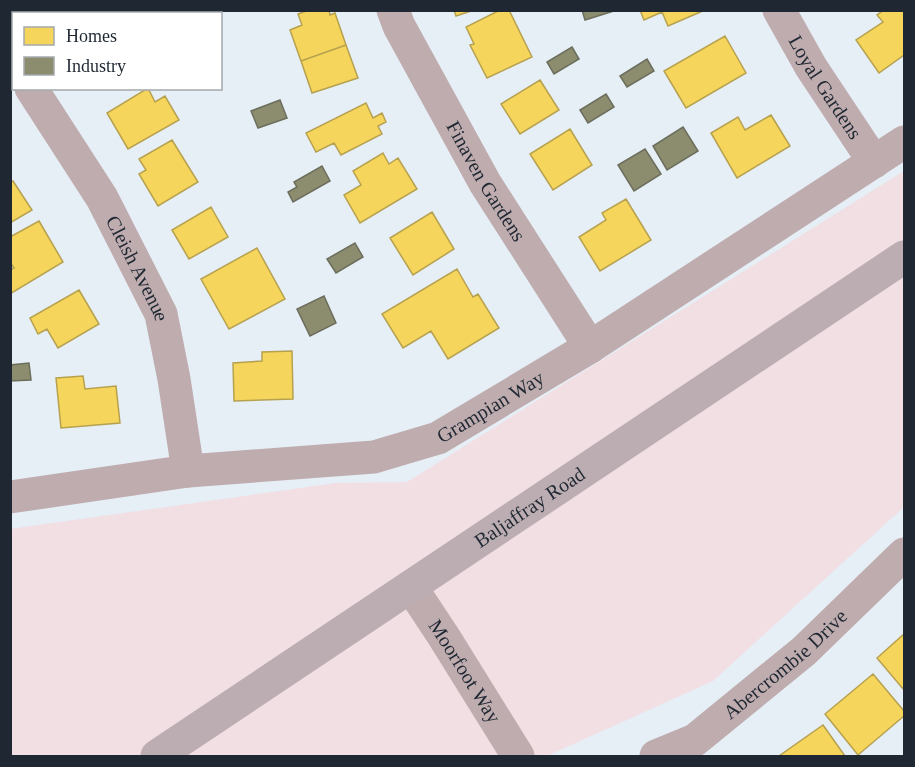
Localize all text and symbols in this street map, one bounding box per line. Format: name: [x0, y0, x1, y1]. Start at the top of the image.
legend: [12, 12, 222, 90]
text: Homes: [66, 26, 117, 46]
street label: Loyal Gardens: [784, 31, 867, 143]
text: Industry: [66, 56, 126, 76]
street label: Finaven Gardens: [442, 117, 530, 246]
street label: Cleish Avenue: [102, 212, 173, 323]
street label: Grampian Way: [433, 366, 548, 447]
street label: Baljaffray Road: [470, 462, 589, 552]
street label: Abercrombie Drive: [719, 605, 851, 723]
street label: Moorfoot Way: [425, 615, 506, 727]

